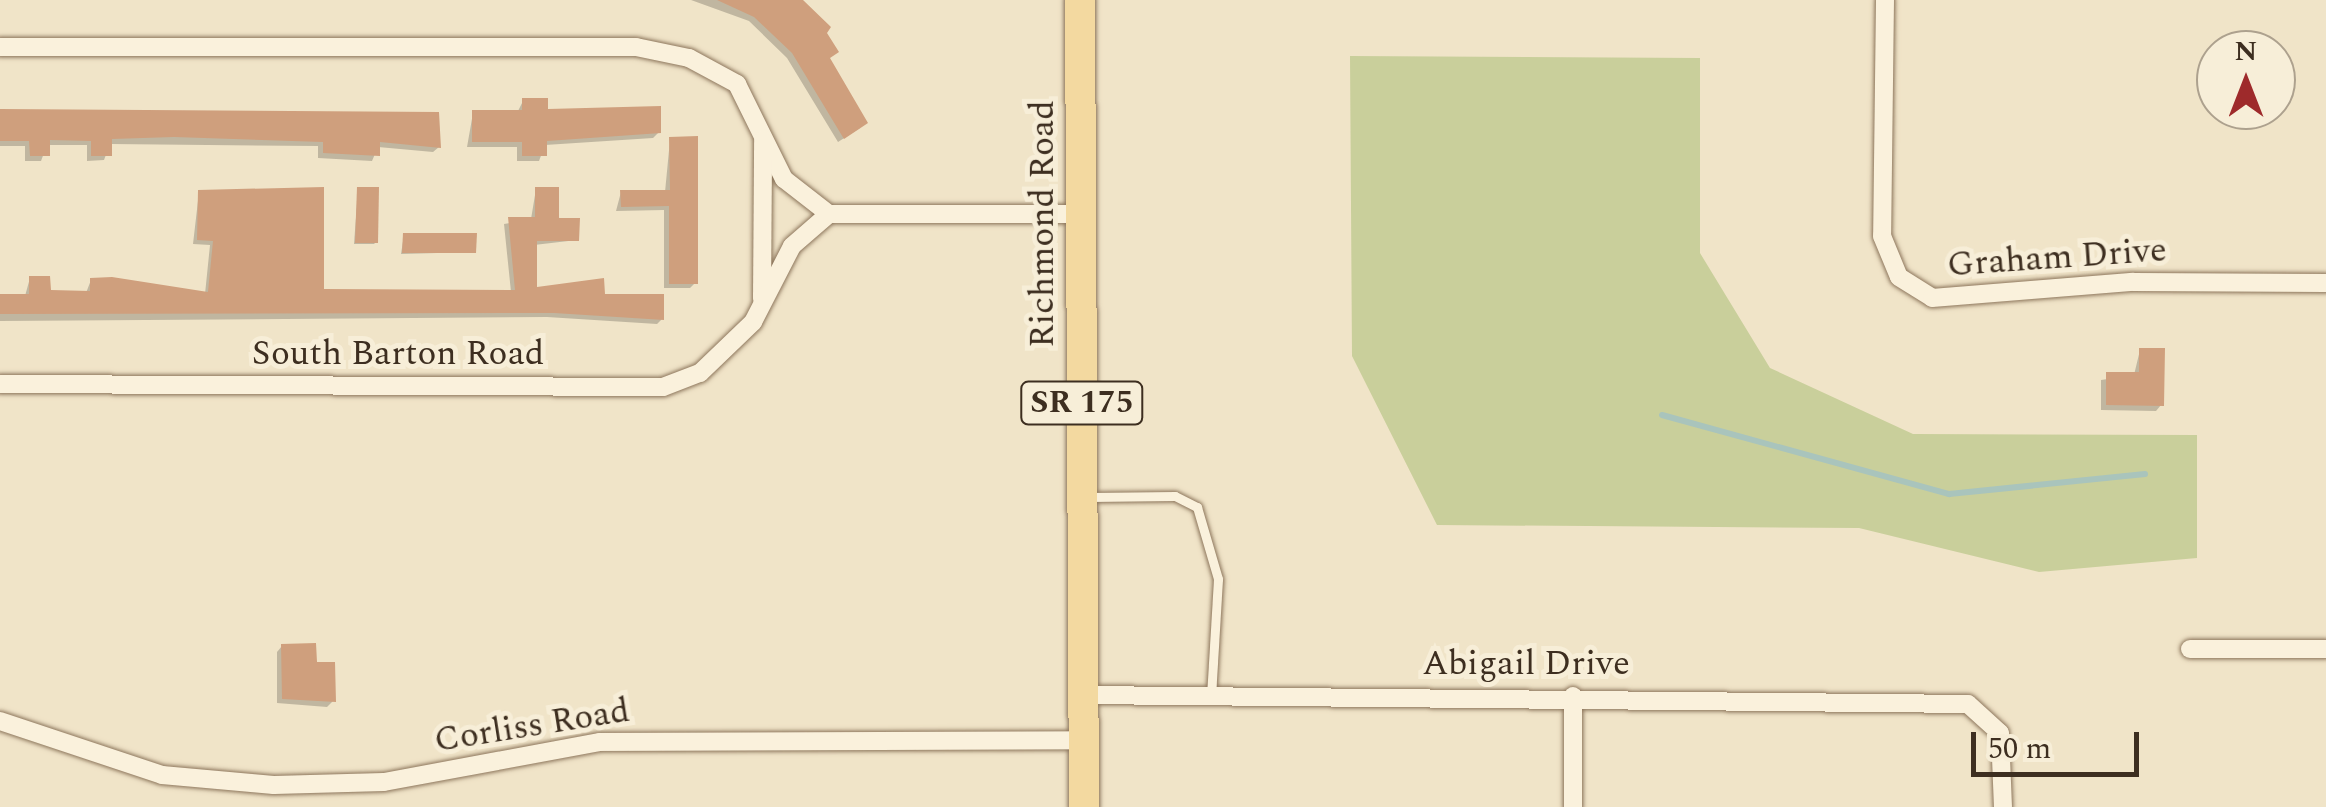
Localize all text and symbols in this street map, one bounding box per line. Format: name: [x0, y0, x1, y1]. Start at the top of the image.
north arrow: [2196, 30, 2296, 130]
text: N: [2235, 30, 2257, 73]
street label: Richmond Road: [1022, 100, 1064, 348]
street label: Graham Drive: [1946, 229, 2168, 287]
street label: South Barton Road: [252, 333, 544, 375]
road number: SR 175: [1020, 376, 1144, 430]
street label: Abigail Drive: [1422, 643, 1630, 685]
street label: Corliss Road: [431, 690, 633, 762]
scale bar: [1976, 712, 2144, 774]
text: 50 m: [1988, 726, 2051, 772]

